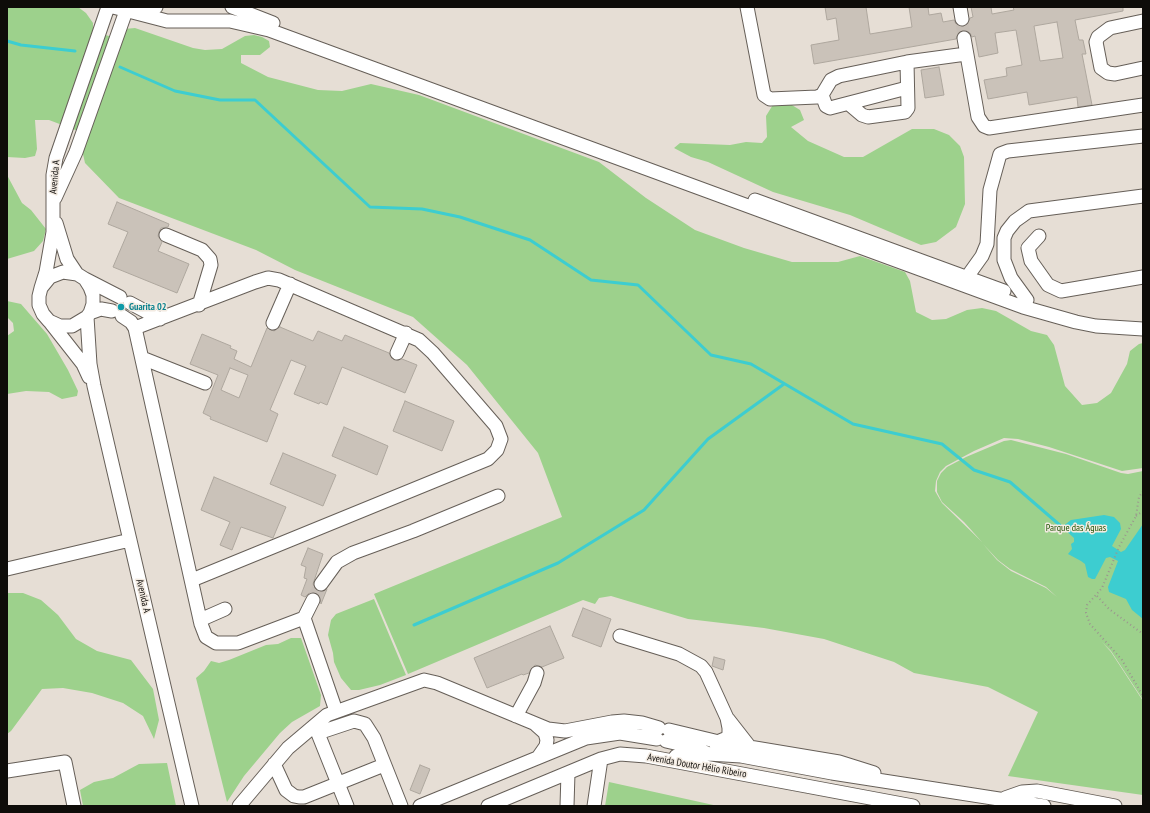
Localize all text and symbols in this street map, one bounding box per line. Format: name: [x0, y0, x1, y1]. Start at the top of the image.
street label: Avenida A: [48, 159, 62, 195]
place label: Guarita 02: [129, 301, 166, 313]
marker: Guarita 02: [116, 302, 126, 312]
park label: Parque das Águas: [1046, 522, 1106, 534]
street label: Avenida A: [133, 578, 153, 614]
street label: Avenida Doutor Hélio Ribeiro: [647, 751, 747, 781]

